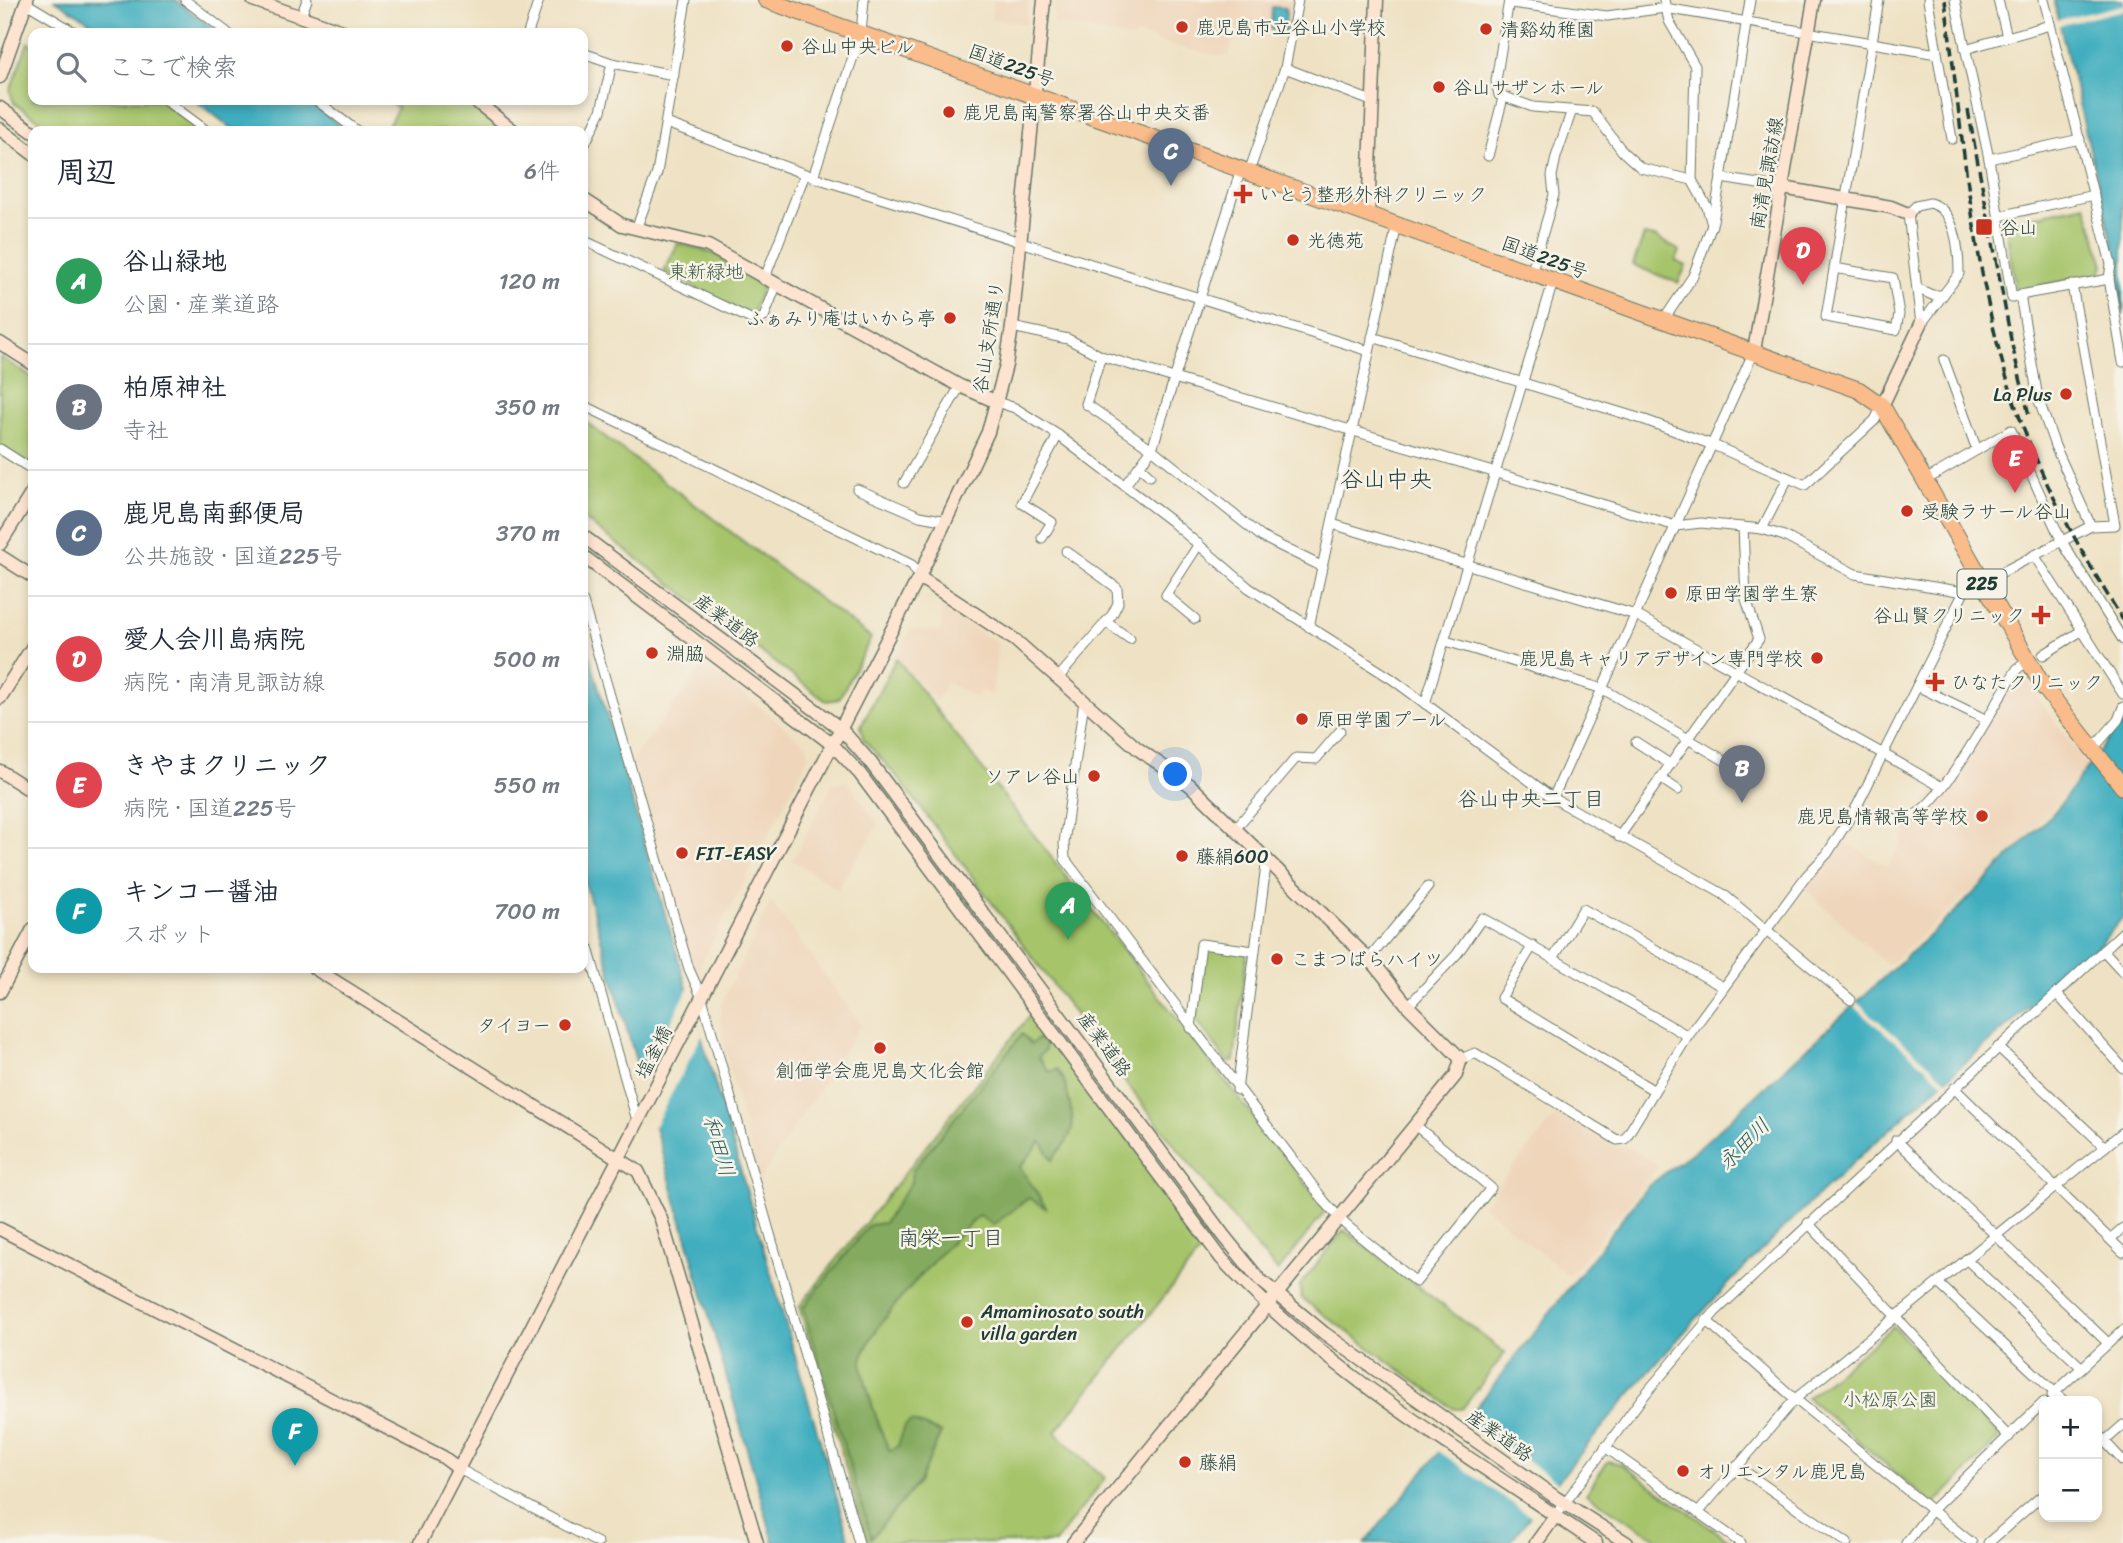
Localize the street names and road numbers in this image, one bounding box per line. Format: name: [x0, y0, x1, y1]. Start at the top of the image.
street label: 国道225号: [964, 34, 1060, 96]
street label: 南清見諏訪線: [1740, 114, 1793, 232]
street label: 国道225号: [1497, 226, 1593, 288]
street label: 谷山支所通り: [963, 278, 1014, 396]
road number: 225: [1958, 570, 2007, 598]
street label: 産業道路: [686, 584, 767, 656]
street label: 産業道路: [1069, 1004, 1141, 1085]
street label: 塩釜橋: [626, 1019, 681, 1085]
street label: 産業道路: [1459, 1400, 1540, 1471]

